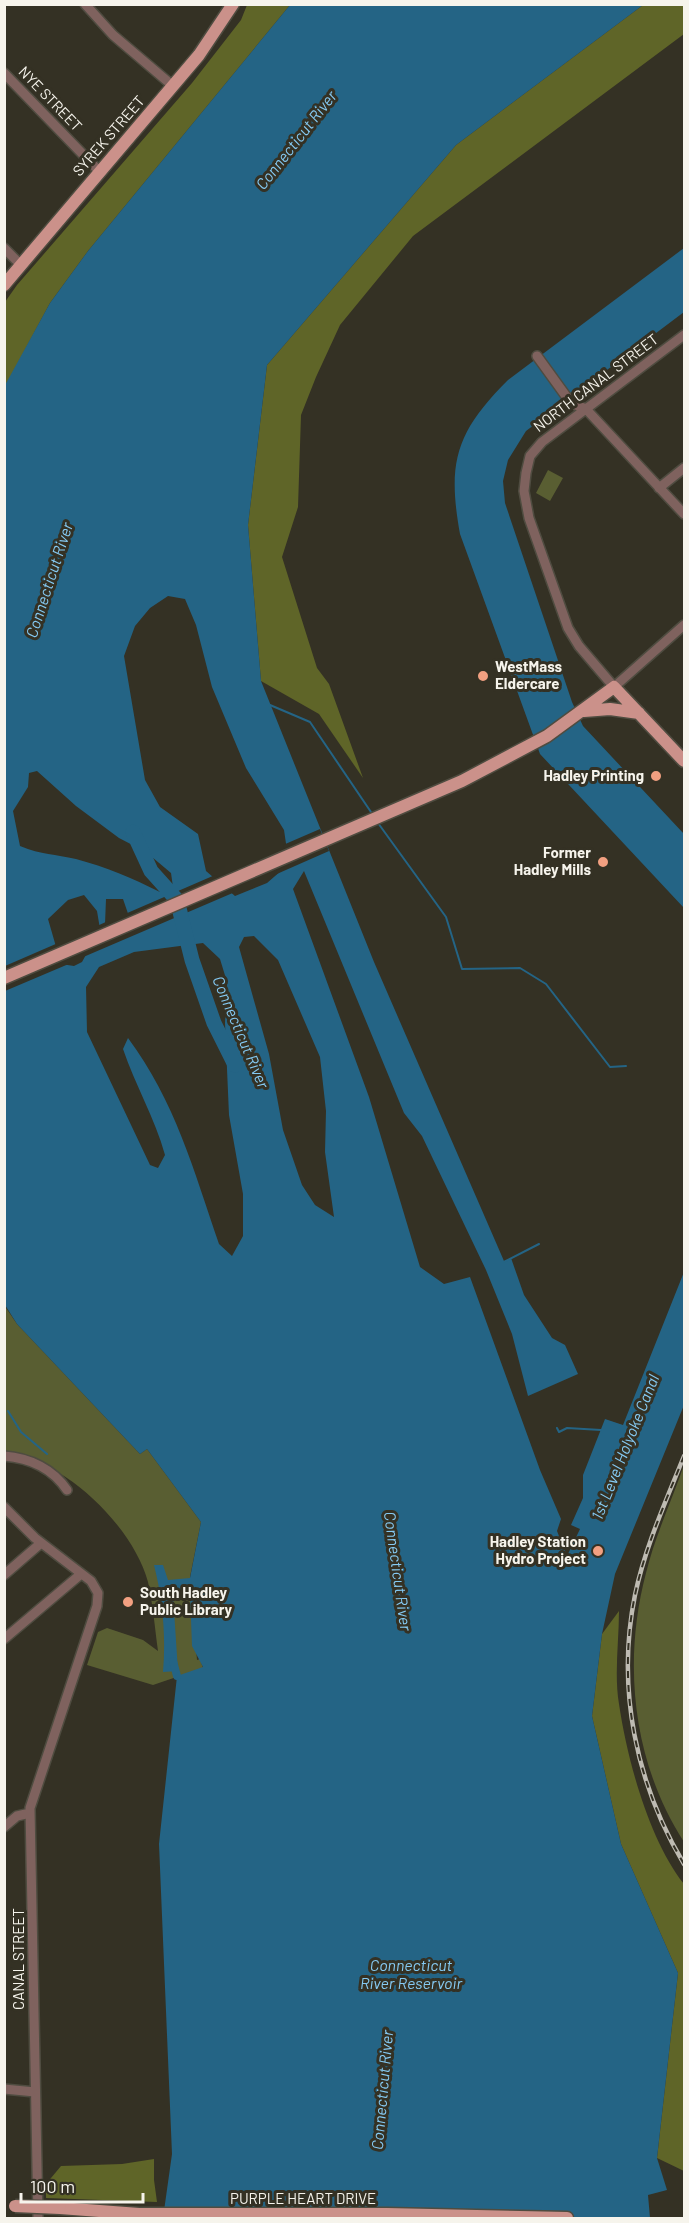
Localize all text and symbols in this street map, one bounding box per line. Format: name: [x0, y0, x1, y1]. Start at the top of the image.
street label: NYE STREET: [15, 62, 86, 135]
water label: Connecticut River: [251, 85, 341, 193]
street label: SYREK STREET: [69, 92, 148, 179]
street label: NORTH CANAL STREET: [529, 329, 661, 435]
water label: Connecticut River: [21, 519, 77, 640]
place label: WestMass Eldercare: [495, 657, 563, 692]
marker: WestMass Eldercare: [476, 669, 490, 683]
place label: Hadley Printing: [543, 766, 644, 784]
marker: Hadley Printing: [649, 769, 663, 783]
place label: Former Hadley Mills: [514, 843, 591, 878]
marker: Former Hadley Mills: [596, 855, 610, 869]
water label: Connecticut River: [209, 973, 274, 1092]
water label: 1st Level Holyoke Canal: [587, 1371, 663, 1522]
water label: Connecticut River: [381, 1510, 416, 1633]
place label: Hadley Station Hydro Project: [490, 1532, 586, 1567]
marker: Hadley Station Hydro Project: [591, 1544, 605, 1558]
place label: South Hadley Public Library: [140, 1583, 233, 1618]
marker: South Hadley Public Library: [121, 1595, 135, 1609]
street label: CANAL STREET: [9, 1908, 27, 2010]
water label: Connecticut River Reservoir: [360, 1955, 463, 1992]
water label: Connecticut River: [367, 2028, 396, 2151]
scale bar: [21, 2166, 142, 2204]
text: 100 m: [30, 2175, 75, 2197]
street label: PURPLE HEART DRIVE: [230, 2189, 376, 2207]

